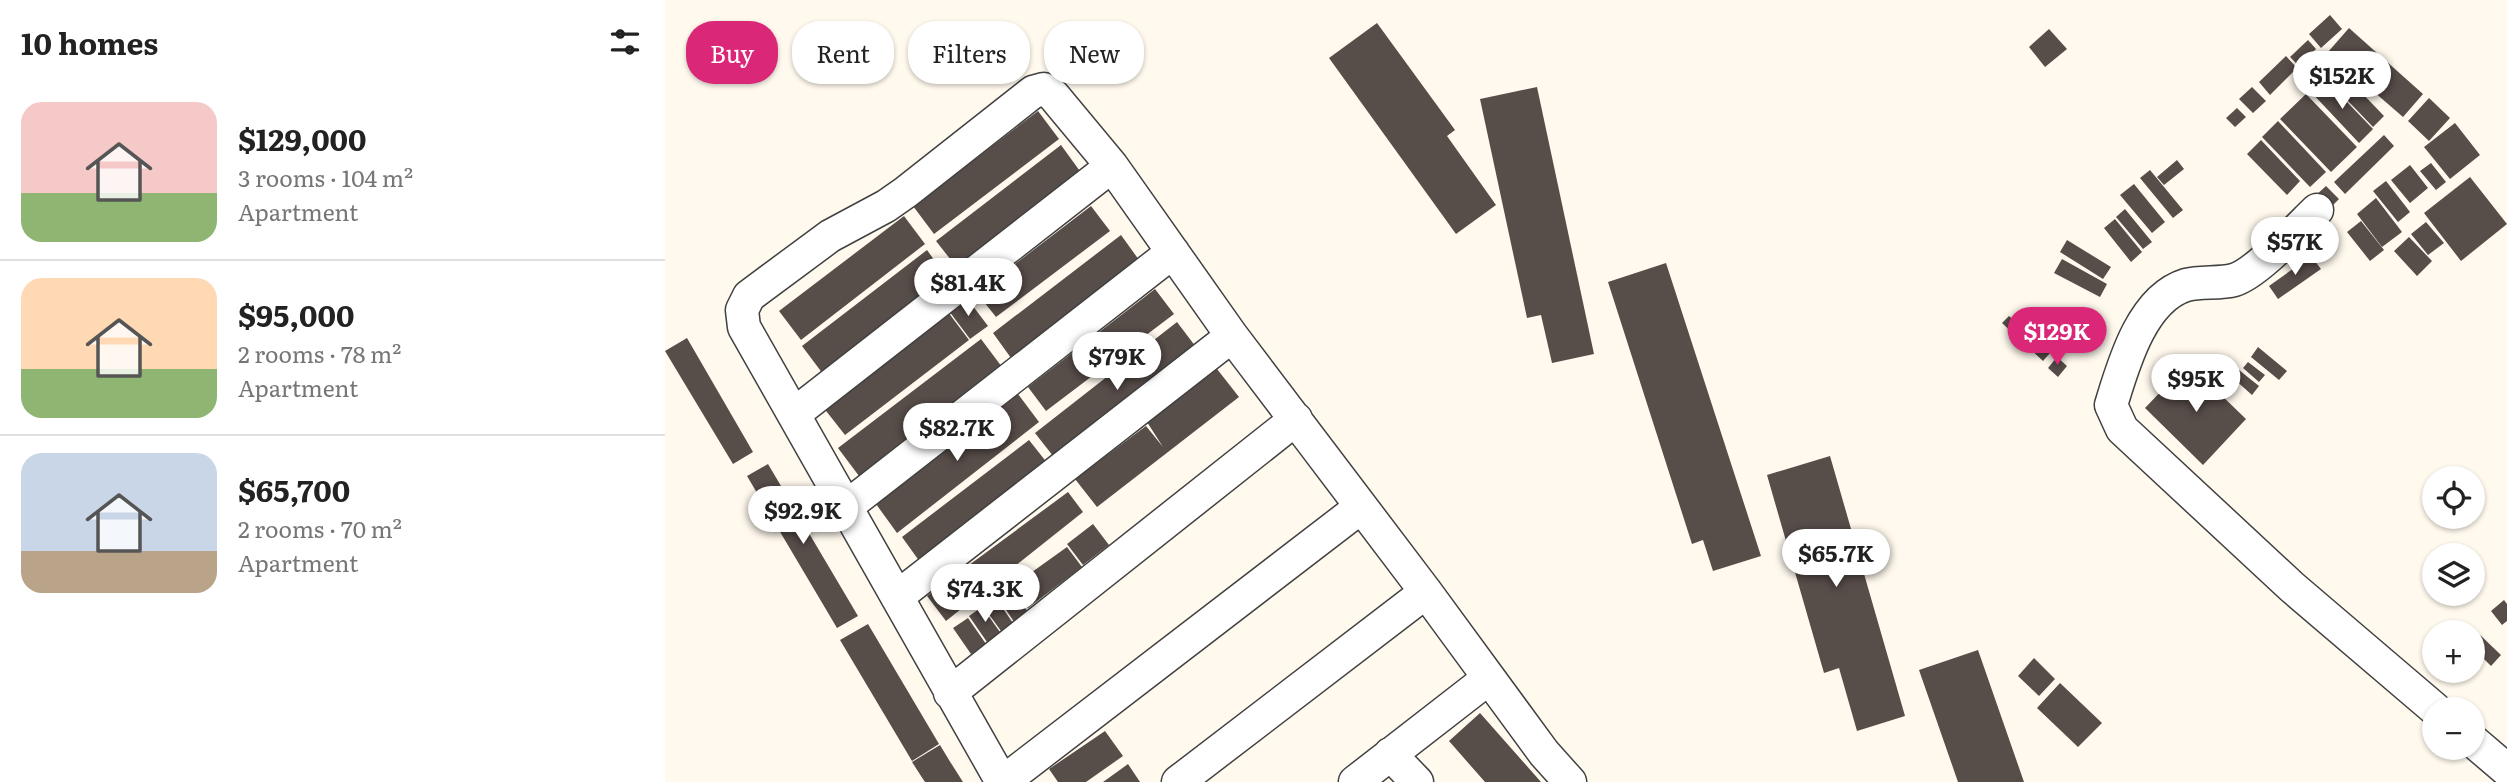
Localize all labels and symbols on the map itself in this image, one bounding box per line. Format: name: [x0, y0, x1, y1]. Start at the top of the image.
pin: $152K: [2293, 52, 2391, 111]
pin: $57K: [2254, 218, 2336, 277]
pin: $81.4K: [911, 258, 1025, 318]
pin: $129K: [2008, 308, 2106, 367]
pin: $79K: [1076, 332, 1158, 392]
pin: $95K: [2155, 354, 2237, 414]
pin: $82.7K: [900, 404, 1014, 463]
pin: $92.9K: [746, 486, 860, 546]
pin: $65.7K: [1779, 530, 1893, 589]
pin: $74.3K: [928, 564, 1042, 624]

